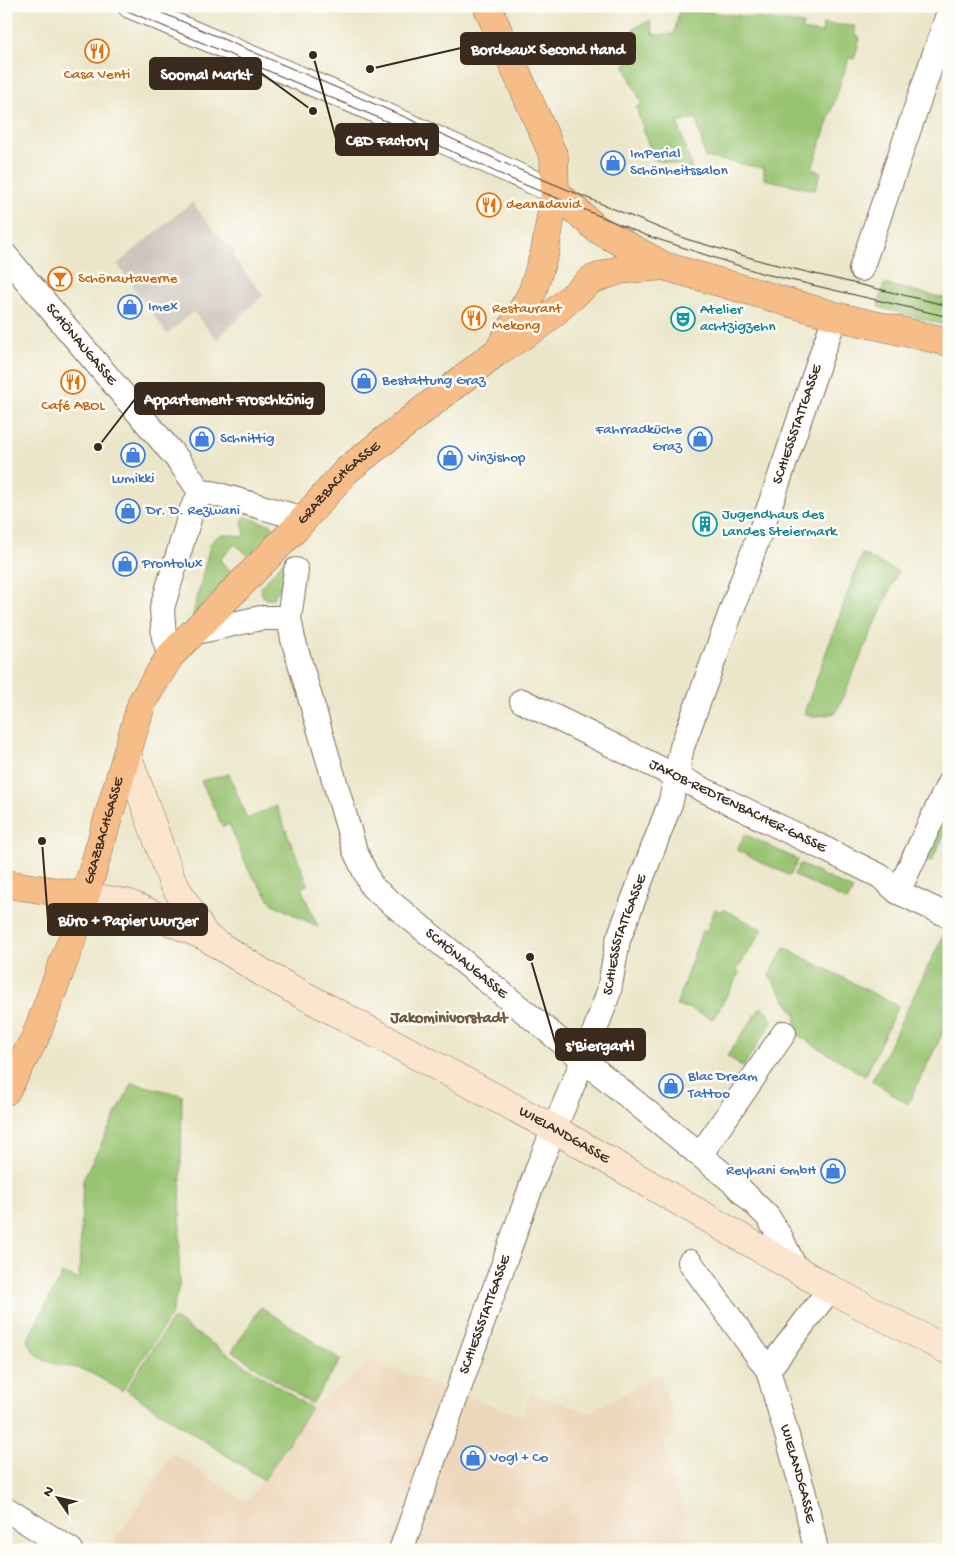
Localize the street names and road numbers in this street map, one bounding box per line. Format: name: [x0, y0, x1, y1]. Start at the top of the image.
street label: SCHÖNAUGASSE: [41, 300, 121, 390]
street label: SCHIESSSTATTGASSE: [769, 362, 827, 487]
street label: GRAZBACHGASSE: [294, 438, 385, 529]
street label: JAKOB-REDTENBACHER-GASSE: [646, 755, 830, 858]
street label: GRAZBACHGASSE: [80, 775, 129, 887]
street label: SCHIESSSTATTGASSE: [599, 871, 651, 998]
street label: SCHÖNAUGASSE: [421, 925, 512, 1003]
street label: WIELANDGASSE: [516, 1103, 613, 1168]
street label: SCHIESSSTATTGASSE: [456, 1252, 515, 1377]
street label: WIELANDGASSE: [775, 1422, 819, 1525]

